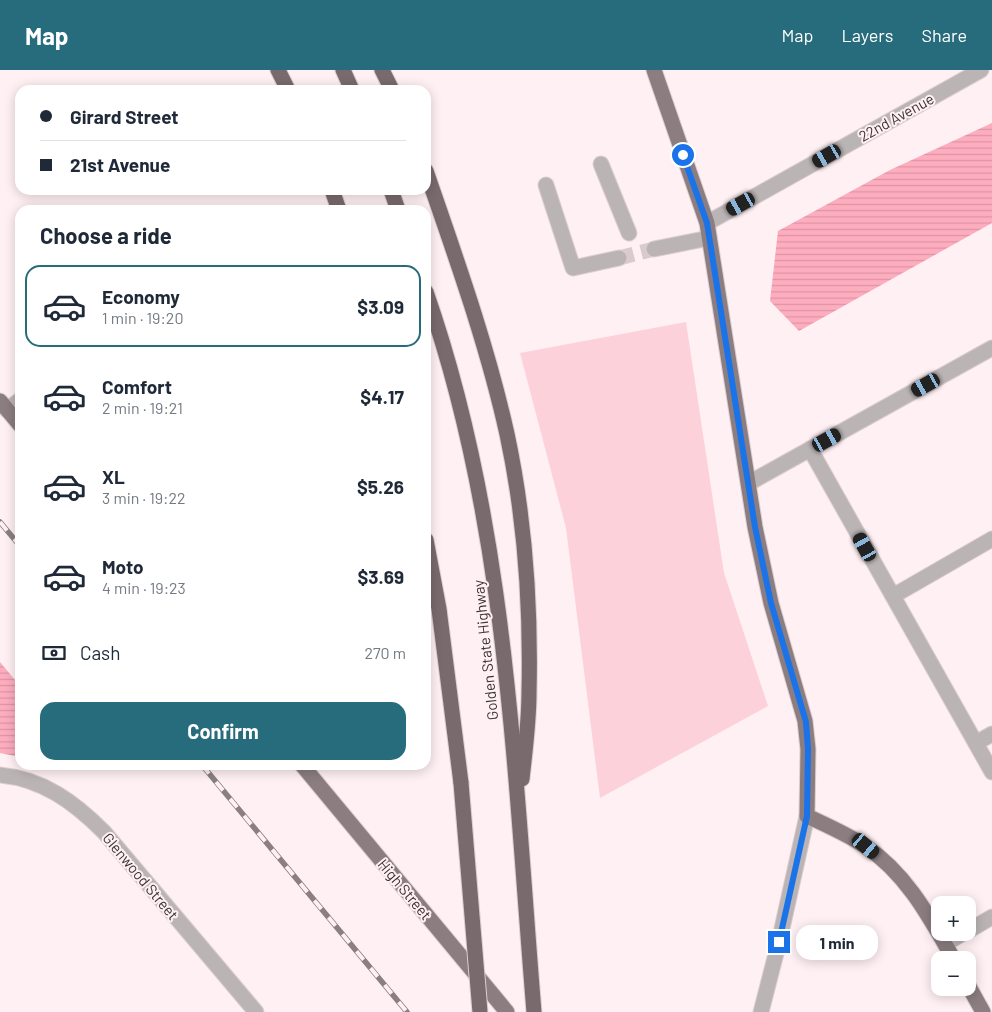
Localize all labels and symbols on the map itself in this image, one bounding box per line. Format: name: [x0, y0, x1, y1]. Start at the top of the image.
street label: 22nd Avenue: [855, 89, 937, 145]
car: [810, 142, 843, 170]
route start: [672, 144, 694, 166]
car: [724, 190, 757, 218]
car: [909, 371, 942, 399]
car: [810, 426, 843, 454]
car: [851, 530, 878, 564]
street label: Golden State Highway: [469, 579, 501, 721]
street label: Glenwood Street: [100, 829, 182, 923]
car: [849, 831, 882, 861]
street label: High Street: [374, 855, 436, 923]
callout: 1 min: [796, 924, 879, 960]
route end: [768, 931, 790, 953]

